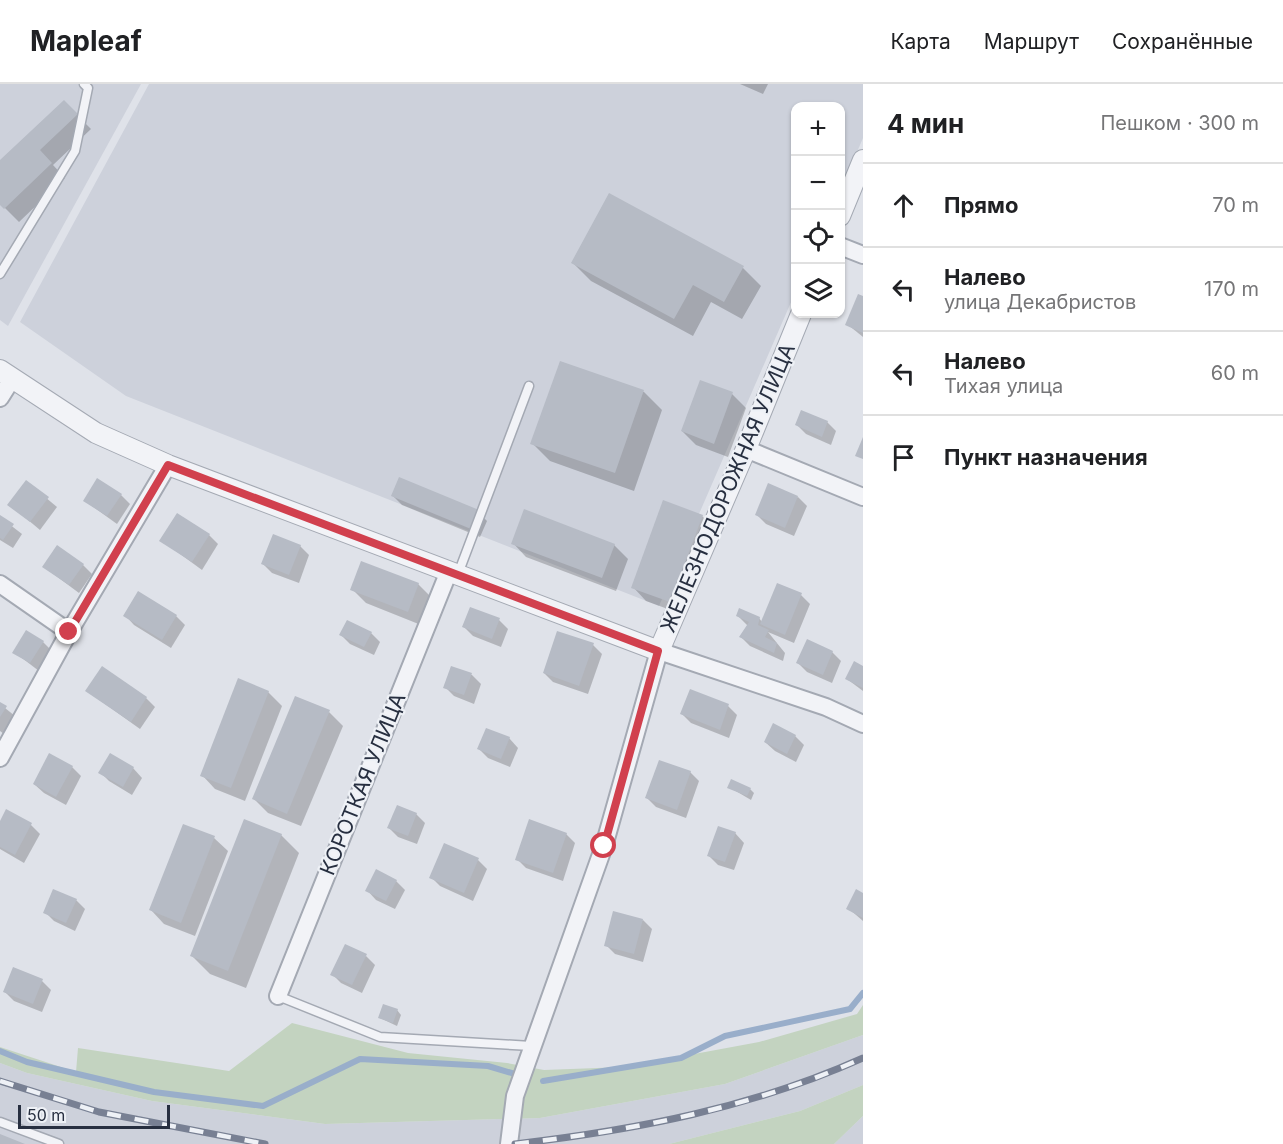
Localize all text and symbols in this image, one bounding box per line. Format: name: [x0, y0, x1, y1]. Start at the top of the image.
text: Mapleaf: [30, 24, 142, 58]
text: Карта: [890, 29, 951, 54]
text: Маршрут: [984, 29, 1079, 54]
text: Сохранённые: [1112, 29, 1253, 54]
map controls: [791, 102, 845, 318]
button: +: [791, 102, 845, 156]
text: 4 мин: [887, 108, 964, 139]
text: Пешком · 300 m: [1101, 111, 1259, 135]
button: −: [791, 156, 845, 210]
icon: ahead: [887, 189, 920, 222]
text: Прямо: [944, 192, 1018, 218]
text: 70 m: [1212, 193, 1259, 217]
button: locate: [791, 210, 845, 264]
button: layers: [791, 264, 845, 318]
text: Налево: [944, 264, 1026, 290]
icon: left: [887, 273, 920, 306]
text: 170 m: [1204, 277, 1259, 301]
text: улица Декабристов: [944, 290, 1136, 314]
street label: ЖЕЛЕЗНОДОРОЖНАЯ УЛИЦА: [655, 340, 800, 636]
text: Налево: [944, 348, 1026, 374]
icon: left: [887, 357, 920, 390]
text: 60 m: [1211, 361, 1259, 385]
text: Тихая улица: [944, 374, 1063, 398]
icon: arrive: [887, 441, 920, 474]
text: Пункт назначения: [944, 444, 1148, 470]
route end: [55, 618, 81, 644]
street label: КОРОТКАЯ УЛИЦА: [315, 689, 411, 879]
route start: [590, 832, 616, 858]
scale bar: [18, 1102, 170, 1130]
text: 50 m: [27, 1105, 65, 1125]

